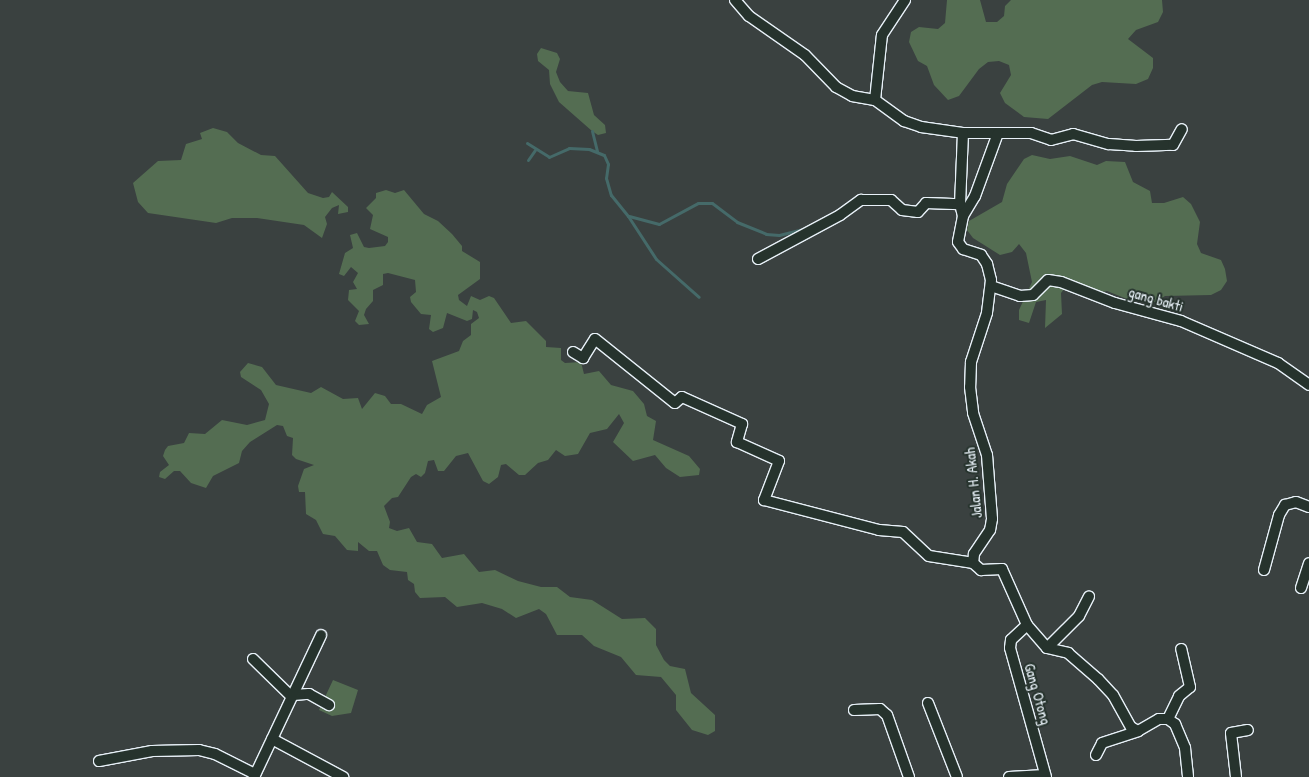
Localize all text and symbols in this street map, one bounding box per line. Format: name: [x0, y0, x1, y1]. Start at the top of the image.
street label: gang bakti: [1126, 283, 1186, 315]
street label: Jalan H. Akah: [960, 447, 986, 519]
street label: Gang Otong: [1021, 661, 1055, 727]

